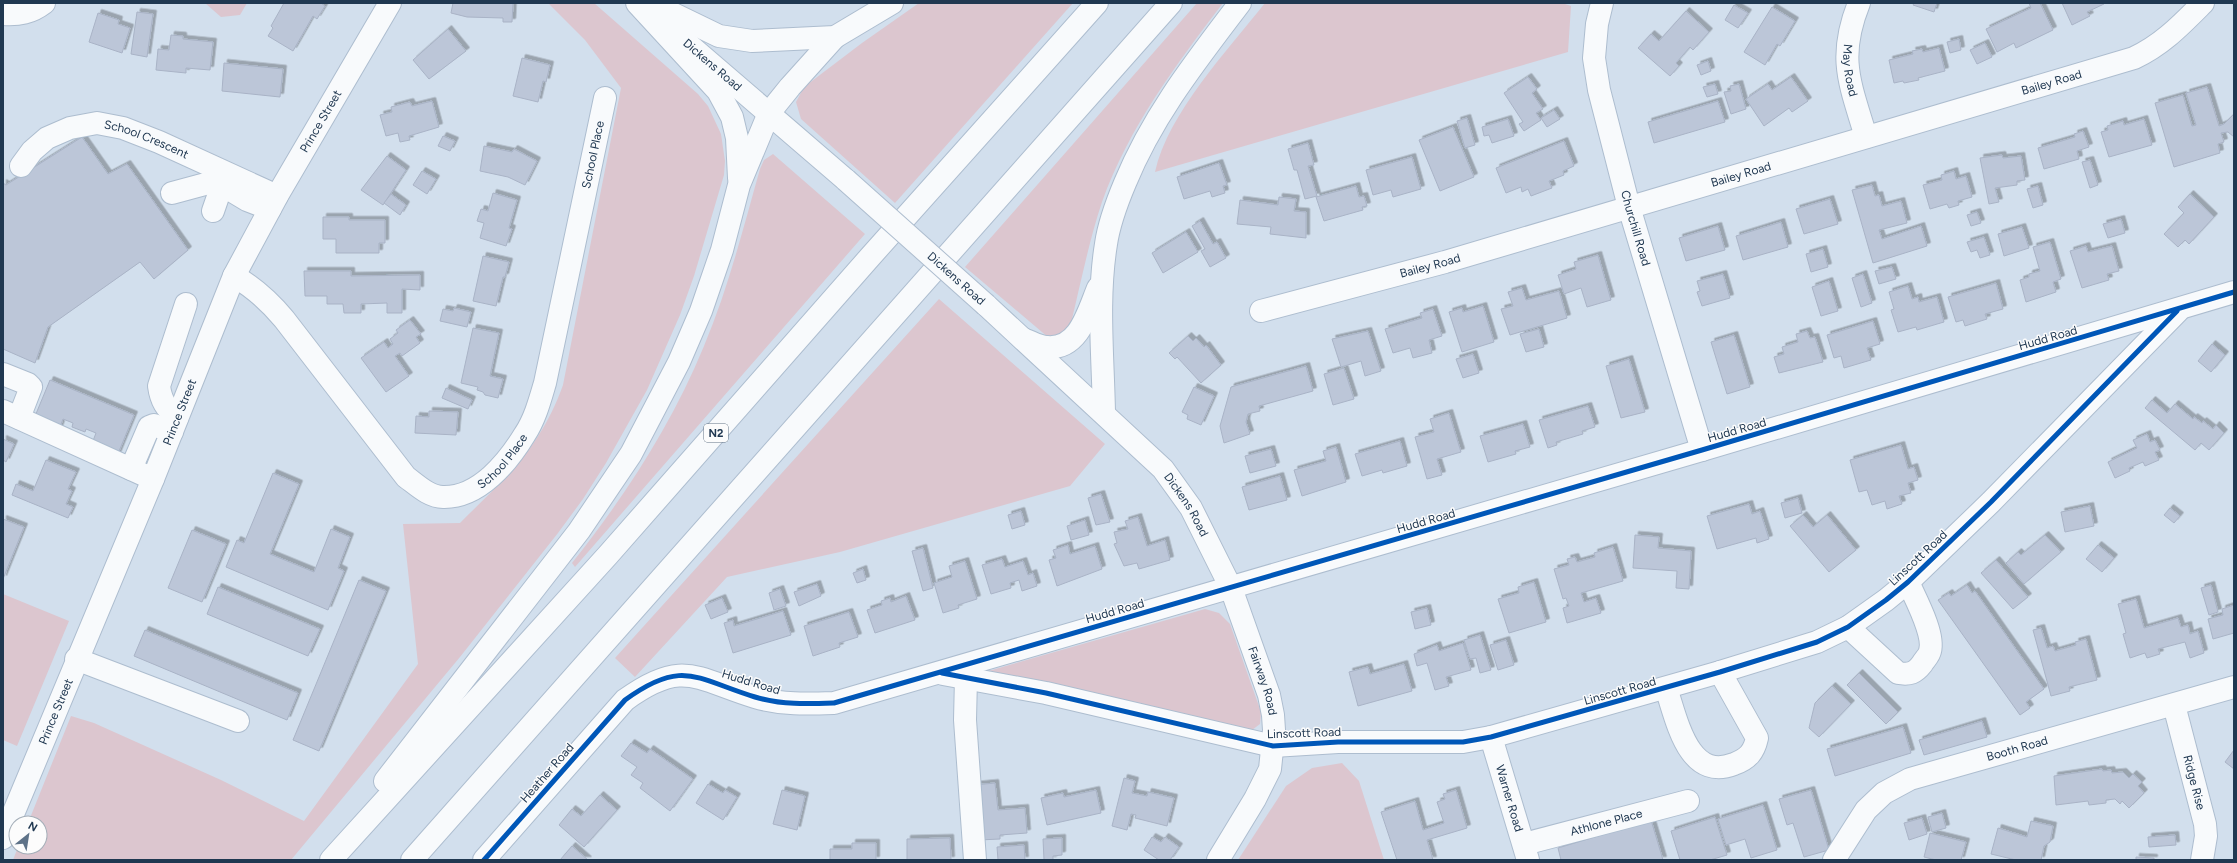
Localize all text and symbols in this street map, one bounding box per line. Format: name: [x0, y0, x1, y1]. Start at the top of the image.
street label: Dickens Road: [680, 36, 745, 94]
street label: May Road: [1840, 44, 1860, 98]
street label: Bailey Road: [2020, 67, 2083, 98]
street label: Prince Street: [297, 87, 345, 155]
street label: School Crescent: [103, 118, 191, 162]
street label: School Place: [579, 119, 607, 190]
street label: Bailey Road: [1709, 159, 1773, 190]
street label: Churchill Road: [1618, 189, 1653, 268]
street label: Dickens Road: [925, 249, 988, 308]
street label: Bailey Road: [1398, 251, 1462, 281]
street label: Hudd Road: [2017, 323, 2079, 353]
street label: Prince Street: [160, 377, 199, 447]
street label: Hudd Road: [1706, 415, 1768, 445]
road number: N2: [704, 424, 728, 442]
street label: School Place: [475, 431, 531, 492]
street label: Dickens Road: [1161, 470, 1211, 539]
street label: Hudd Road: [1395, 506, 1457, 536]
street label: Linscott Road: [1886, 527, 1950, 589]
street label: Hudd Road: [1084, 596, 1146, 626]
street label: Fairway Road: [1245, 644, 1280, 717]
street label: Hudd Road: [720, 666, 782, 698]
street label: Linscott Road: [1582, 674, 1658, 708]
street label: Prince Street: [36, 676, 76, 747]
street label: Linscott Road: [1267, 725, 1341, 741]
street label: Booth Road: [1985, 733, 2049, 764]
street label: Heather Road: [517, 740, 577, 806]
street label: Ridge Rise: [2180, 753, 2208, 812]
street label: Warner Road: [1493, 763, 1526, 833]
street label: Athlone Place: [1569, 806, 1644, 839]
north arrow: [8, 815, 48, 855]
text: N: [26, 819, 40, 835]

